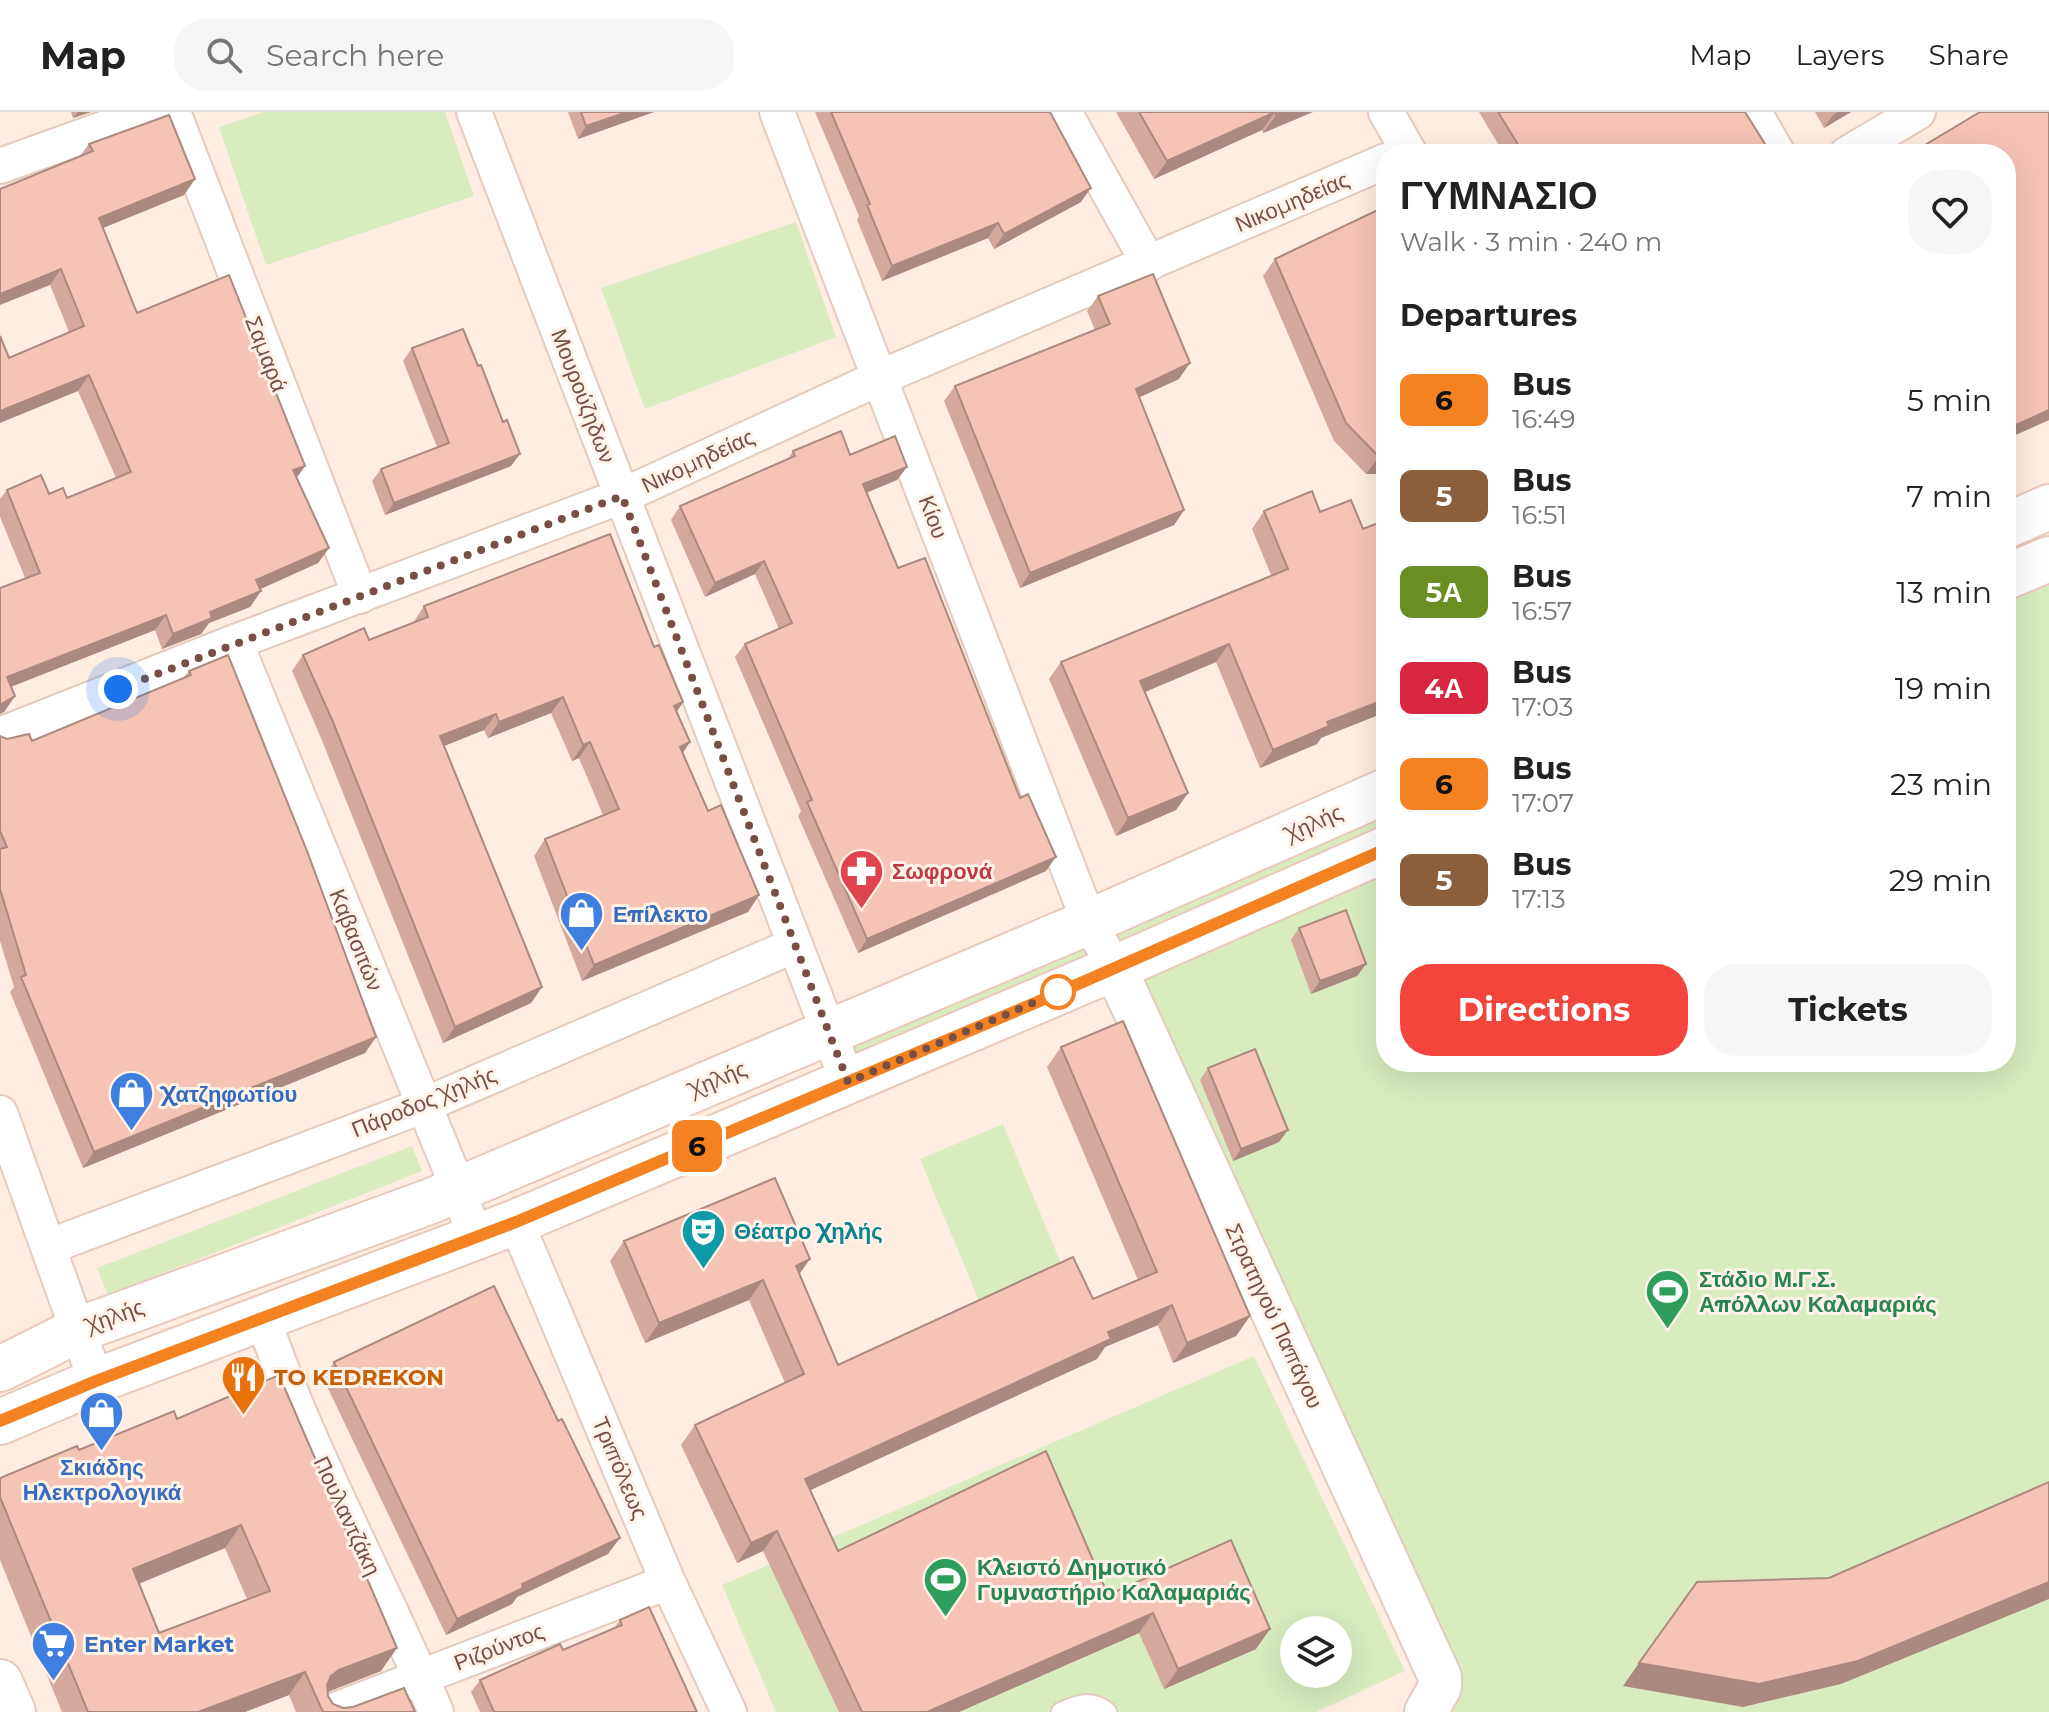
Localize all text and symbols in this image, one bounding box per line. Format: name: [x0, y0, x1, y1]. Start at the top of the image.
search box: [174, 19, 734, 91]
text: Map: [40, 32, 126, 79]
icon: search: [202, 33, 246, 77]
text: Search here: [266, 37, 444, 74]
text: Map: [1689, 38, 1752, 72]
text: Layers: [1796, 38, 1885, 72]
text: Share: [1929, 38, 2009, 72]
street label: Νικομηδείας: [1231, 166, 1353, 238]
button: heart: [1908, 170, 1992, 254]
text: ΓΥΜΝΑΣΙΟ: [1400, 172, 1598, 219]
text: Walk · 3 min · 240 m: [1400, 226, 1662, 258]
text: Departures: [1400, 297, 1577, 334]
street label: Σαμαρά: [239, 312, 293, 396]
street label: Μουρούζηδων: [545, 325, 621, 467]
text: Bus: [1512, 366, 1572, 403]
text: 5 min: [1907, 382, 1992, 419]
text: 6: [1435, 383, 1453, 417]
text: 16:49: [1512, 403, 1576, 435]
street label: Νικομηδείας: [637, 423, 759, 499]
text: Bus: [1512, 462, 1572, 499]
text: 7 min: [1906, 478, 1992, 515]
text: 5: [1436, 479, 1452, 513]
street label: Κίου: [913, 492, 953, 542]
text: 16:51: [1512, 499, 1567, 531]
text: Bus: [1512, 558, 1572, 595]
text: 13 min: [1896, 574, 1992, 611]
text: 5Α: [1426, 575, 1462, 609]
text: 16:57: [1512, 595, 1572, 627]
text: Bus: [1512, 654, 1572, 691]
your location: [98, 669, 138, 709]
text: 19 min: [1895, 670, 1992, 707]
text: 4Α: [1424, 671, 1464, 705]
text: 17:03: [1512, 691, 1573, 723]
text: Bus: [1512, 750, 1572, 787]
text: 23 min: [1890, 766, 1992, 803]
text: 6: [1435, 767, 1453, 801]
text: 17:07: [1512, 787, 1574, 819]
street label: Χηλής: [1279, 799, 1347, 849]
text: Bus: [1512, 846, 1572, 883]
pharmacy icon: Σωφρονά: [837, 847, 885, 910]
place label: Σωφρονά: [892, 858, 993, 885]
text: 29 min: [1889, 862, 1992, 899]
text: 5: [1436, 863, 1452, 897]
text: 17:13: [1512, 883, 1566, 915]
street label: Καβασιτών: [323, 885, 389, 995]
shop icon: Επίλεκτο: [558, 890, 606, 953]
place label: Επίλεκτο: [613, 901, 708, 928]
button: Directions: [1400, 964, 1688, 1056]
button: Tickets: [1704, 964, 1992, 1056]
unlabelled marker: [1041, 975, 1075, 1009]
street label: Χηλής: [683, 1055, 751, 1104]
street label: Πάροδος Χηλής: [348, 1061, 500, 1143]
shop icon: Χατζηφωτίου: [107, 1070, 155, 1133]
place label: Χατζηφωτίου: [159, 1081, 297, 1108]
line badge: 6: [671, 1120, 723, 1172]
text: 6: [688, 1129, 706, 1163]
theatre icon: Θέατρο Χηλής: [679, 1207, 727, 1270]
place label: Θέατρο Χηλής: [734, 1218, 883, 1245]
street label: Στρατηγού Παπάγου: [1219, 1219, 1329, 1413]
place label: Στάδιο Μ.Γ.Σ. Απόλλων Καλαμαριάς: [1699, 1266, 1937, 1318]
sports icon: Στάδιο Μ.Γ.Σ. Απόλλων Καλαμαριάς: [1644, 1268, 1692, 1331]
street label: Χηλής: [80, 1293, 148, 1340]
restaurant icon: TO KEDREKON: [219, 1353, 267, 1416]
place label: TO KEDREKON: [274, 1364, 444, 1391]
shop icon: Σκιάδης Ηλεκτρολογικά: [78, 1390, 126, 1453]
street label: Τριπόλεως: [586, 1413, 654, 1523]
street label: Πουλαντζάκη: [308, 1452, 386, 1580]
place label: Σκιάδης Ηλεκτρολογικά: [23, 1454, 182, 1506]
place label: Κλειστό Δημοτικό Γυμναστήριο Καλαμαριάς: [977, 1554, 1251, 1606]
sports icon: Κλειστό Δημοτικό Γυμναστήριο Καλαμαριάς: [922, 1556, 970, 1619]
map controls: [1280, 1616, 1352, 1688]
button: layers: [1280, 1616, 1352, 1688]
street label: Ριζούντος: [450, 1618, 548, 1676]
supermarket icon: Enter Market: [29, 1620, 77, 1683]
place label: Enter Market: [84, 1631, 235, 1658]

